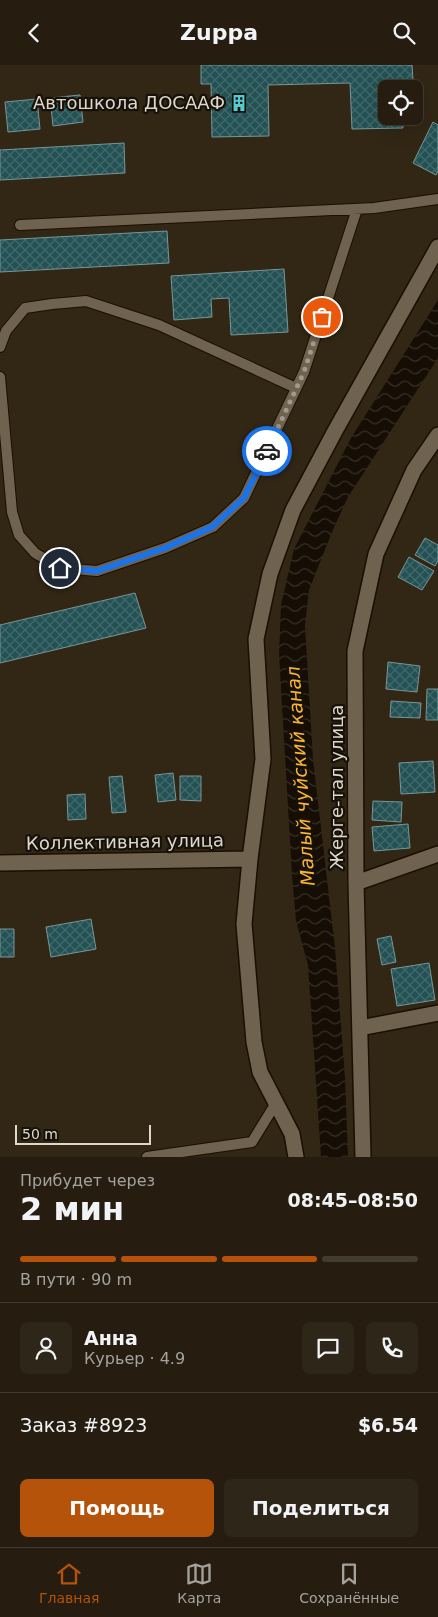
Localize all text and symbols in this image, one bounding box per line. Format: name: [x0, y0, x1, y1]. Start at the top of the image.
icon: back: [20, 19, 48, 47]
icon: search: [390, 19, 418, 47]
text: Zuppa: [180, 20, 258, 45]
map controls: [378, 80, 423, 125]
button: locate: [378, 80, 423, 125]
place label: Автошкола ДОСААФ: [33, 92, 225, 113]
building icon: Автошкола ДОСААФ: [229, 93, 249, 113]
pin: [301, 296, 343, 338]
icon: bag: [308, 303, 336, 331]
courier: [242, 426, 292, 476]
icon: car: [253, 437, 281, 465]
pin: [39, 547, 81, 589]
icon: home: [46, 554, 74, 582]
water label: Малый чуйский канал: [281, 665, 319, 887]
street label: Жерге-тал улица: [326, 705, 347, 869]
street label: Коллективная улица: [26, 829, 224, 854]
scale bar: [15, 1122, 151, 1145]
text: 50 m: [22, 1126, 58, 1142]
text: Прибудет через: [20, 1171, 155, 1190]
text: 08:45–08:50: [288, 1189, 418, 1211]
text: 2 мин: [20, 1190, 124, 1228]
text: В пути · 90 m: [20, 1270, 132, 1289]
button: person: [20, 1322, 72, 1374]
button: chat: [302, 1322, 354, 1374]
button: phone: [366, 1322, 418, 1374]
text: Анна: [84, 1327, 138, 1349]
text: Курьер · 4.9: [84, 1349, 185, 1368]
text: Заказ #8923: [20, 1414, 147, 1436]
text: $6.54: [358, 1414, 418, 1436]
button: Помощь: [20, 1479, 214, 1537]
button: Поделиться: [224, 1479, 418, 1537]
tab: Главная: [39, 1560, 99, 1606]
tab: Карта: [177, 1560, 221, 1606]
tab: Сохранённые: [299, 1560, 399, 1606]

